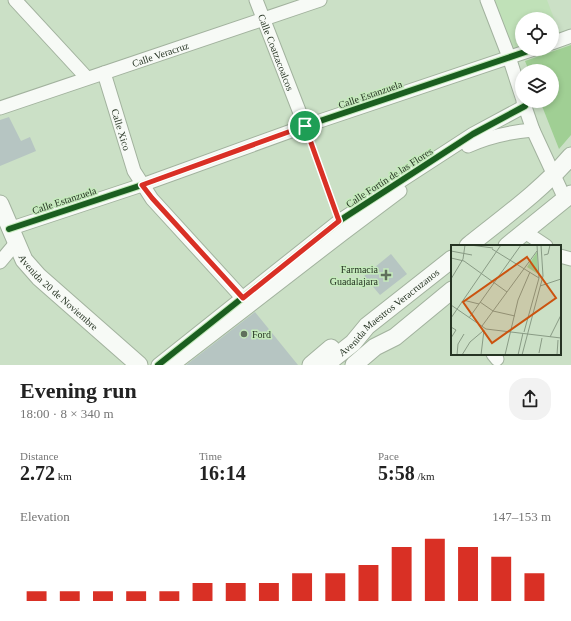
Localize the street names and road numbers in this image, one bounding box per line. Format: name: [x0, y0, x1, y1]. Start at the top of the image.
street label: Calle Coatzacoalcos: [256, 12, 296, 92]
street label: Calle Veracruz: [131, 40, 191, 69]
street label: Calle Estanzuela: [337, 78, 404, 111]
street label: Calle Xico: [109, 107, 132, 152]
street label: Calle Fortín de las Flores: [344, 145, 435, 210]
street label: Calle Estanzuela: [31, 185, 98, 216]
street label: Avenida 20 de Noviembre: [16, 253, 101, 333]
street label: Avenida Maestros Veracruzanos: [337, 266, 441, 358]

